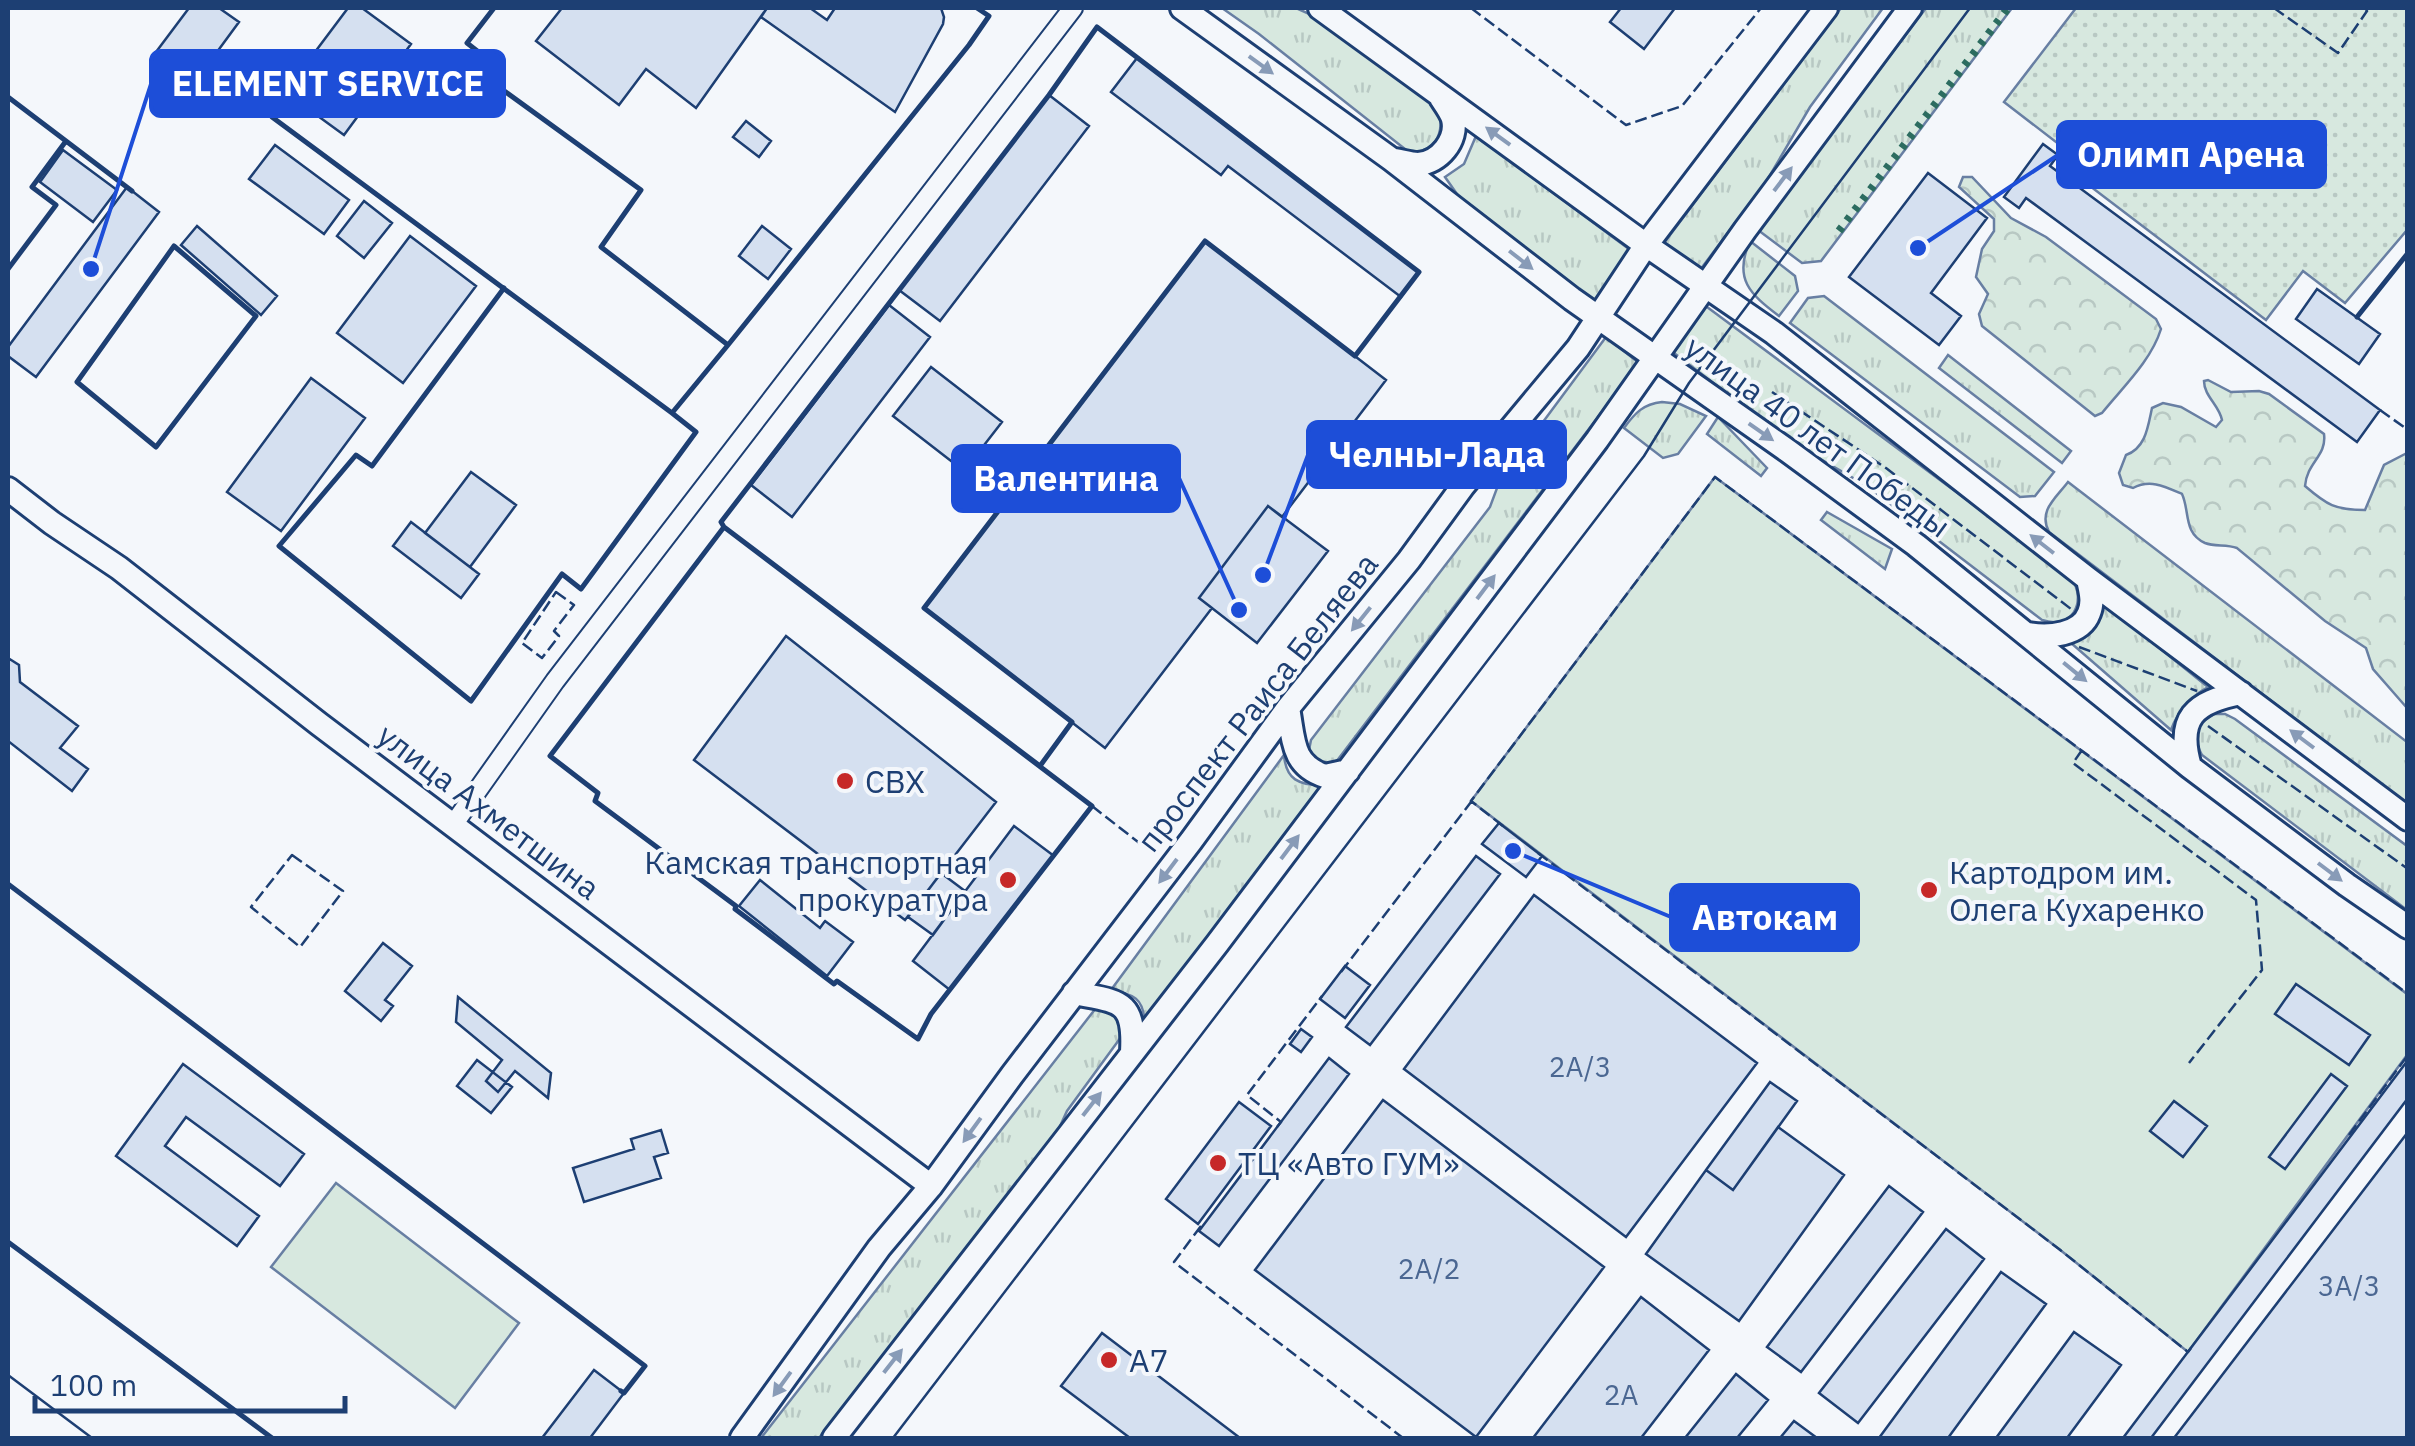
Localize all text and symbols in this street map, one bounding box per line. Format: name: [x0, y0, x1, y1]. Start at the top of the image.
callout: ELEMENT SERVICE: [151, 51, 504, 116]
one-way arrow: [1248, 55, 1274, 74]
text: ELEMENT SERVICE: [172, 60, 484, 106]
callout: Олимп Арена: [2058, 122, 2325, 187]
one-way arrow: [1485, 127, 1512, 146]
text: Олимп Арена: [2077, 131, 2305, 177]
one-way arrow: [1772, 166, 1792, 192]
one-way arrow: [1508, 249, 1533, 270]
street label: улица 40 лет Победы: [1677, 325, 1959, 547]
callout: Челны-Лада: [1308, 422, 1565, 487]
one-way arrow: [1748, 422, 1774, 441]
text: Челны-Лада: [1328, 431, 1546, 477]
callout: Валентина: [953, 446, 1179, 511]
text: Валентина: [973, 455, 1159, 501]
one-way arrow: [2029, 534, 2055, 554]
street label: проспект Раиса Беляева: [1127, 544, 1387, 860]
one-way arrow: [1475, 574, 1496, 600]
one-way arrow: [1351, 606, 1372, 631]
one-way arrow: [2062, 661, 2087, 682]
street label: улица Ахметшина: [369, 714, 609, 908]
one-way arrow: [2289, 730, 2315, 750]
place label: СВХ: [865, 760, 925, 802]
marker: СВХ: [834, 770, 856, 792]
one-way arrow: [1280, 834, 1300, 860]
place label: Камская транспортная прокуратура: [644, 841, 988, 920]
place label: Картодром им. Олега Кухаренко: [1949, 851, 2205, 930]
one-way arrow: [1158, 858, 1179, 884]
one-way arrow: [2317, 862, 2343, 882]
marker: Камская транспортная прокуратура: [997, 869, 1019, 891]
marker: Картодром им. Олега Кухаренко: [1918, 879, 1940, 901]
callout: Автокам: [1671, 885, 1858, 950]
text: Автокам: [1692, 894, 1838, 940]
house number: 2А/3: [1549, 1048, 1611, 1085]
one-way arrow: [1081, 1091, 1102, 1117]
one-way arrow: [962, 1117, 982, 1143]
place label: ТЦ «Авто ГУМ»: [1238, 1142, 1459, 1184]
marker: ТЦ «Авто ГУМ»: [1207, 1152, 1229, 1174]
house number: 2А/2: [1398, 1250, 1460, 1287]
house number: 3А/3: [2318, 1267, 2380, 1304]
place label: А7: [1129, 1339, 1169, 1381]
one-way arrow: [883, 1348, 903, 1374]
marker: А7: [1098, 1349, 1120, 1371]
scale bar: [35, 1351, 345, 1413]
text: 100 m: [50, 1365, 137, 1404]
one-way arrow: [772, 1371, 792, 1397]
house number: 2А: [1604, 1376, 1638, 1413]

